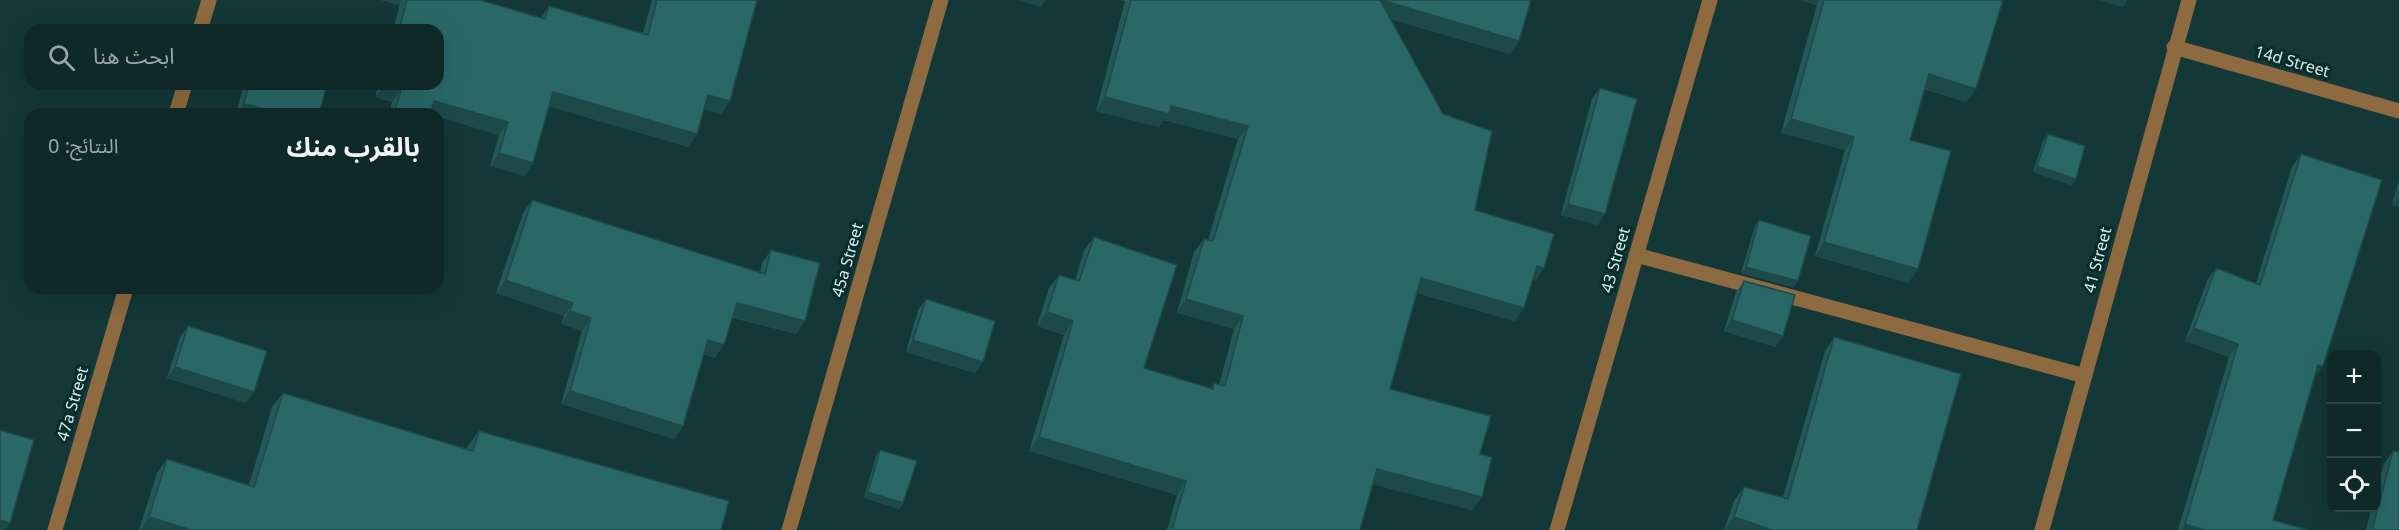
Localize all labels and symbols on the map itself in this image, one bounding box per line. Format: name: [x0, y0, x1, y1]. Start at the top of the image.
street label: 14d Street: [2250, 35, 2334, 89]
street label: 45a Street: [821, 219, 875, 301]
street label: 43 Street: [1590, 223, 1642, 297]
street label: 41 Street: [2073, 223, 2123, 297]
street label: 47a Street: [46, 363, 100, 445]

